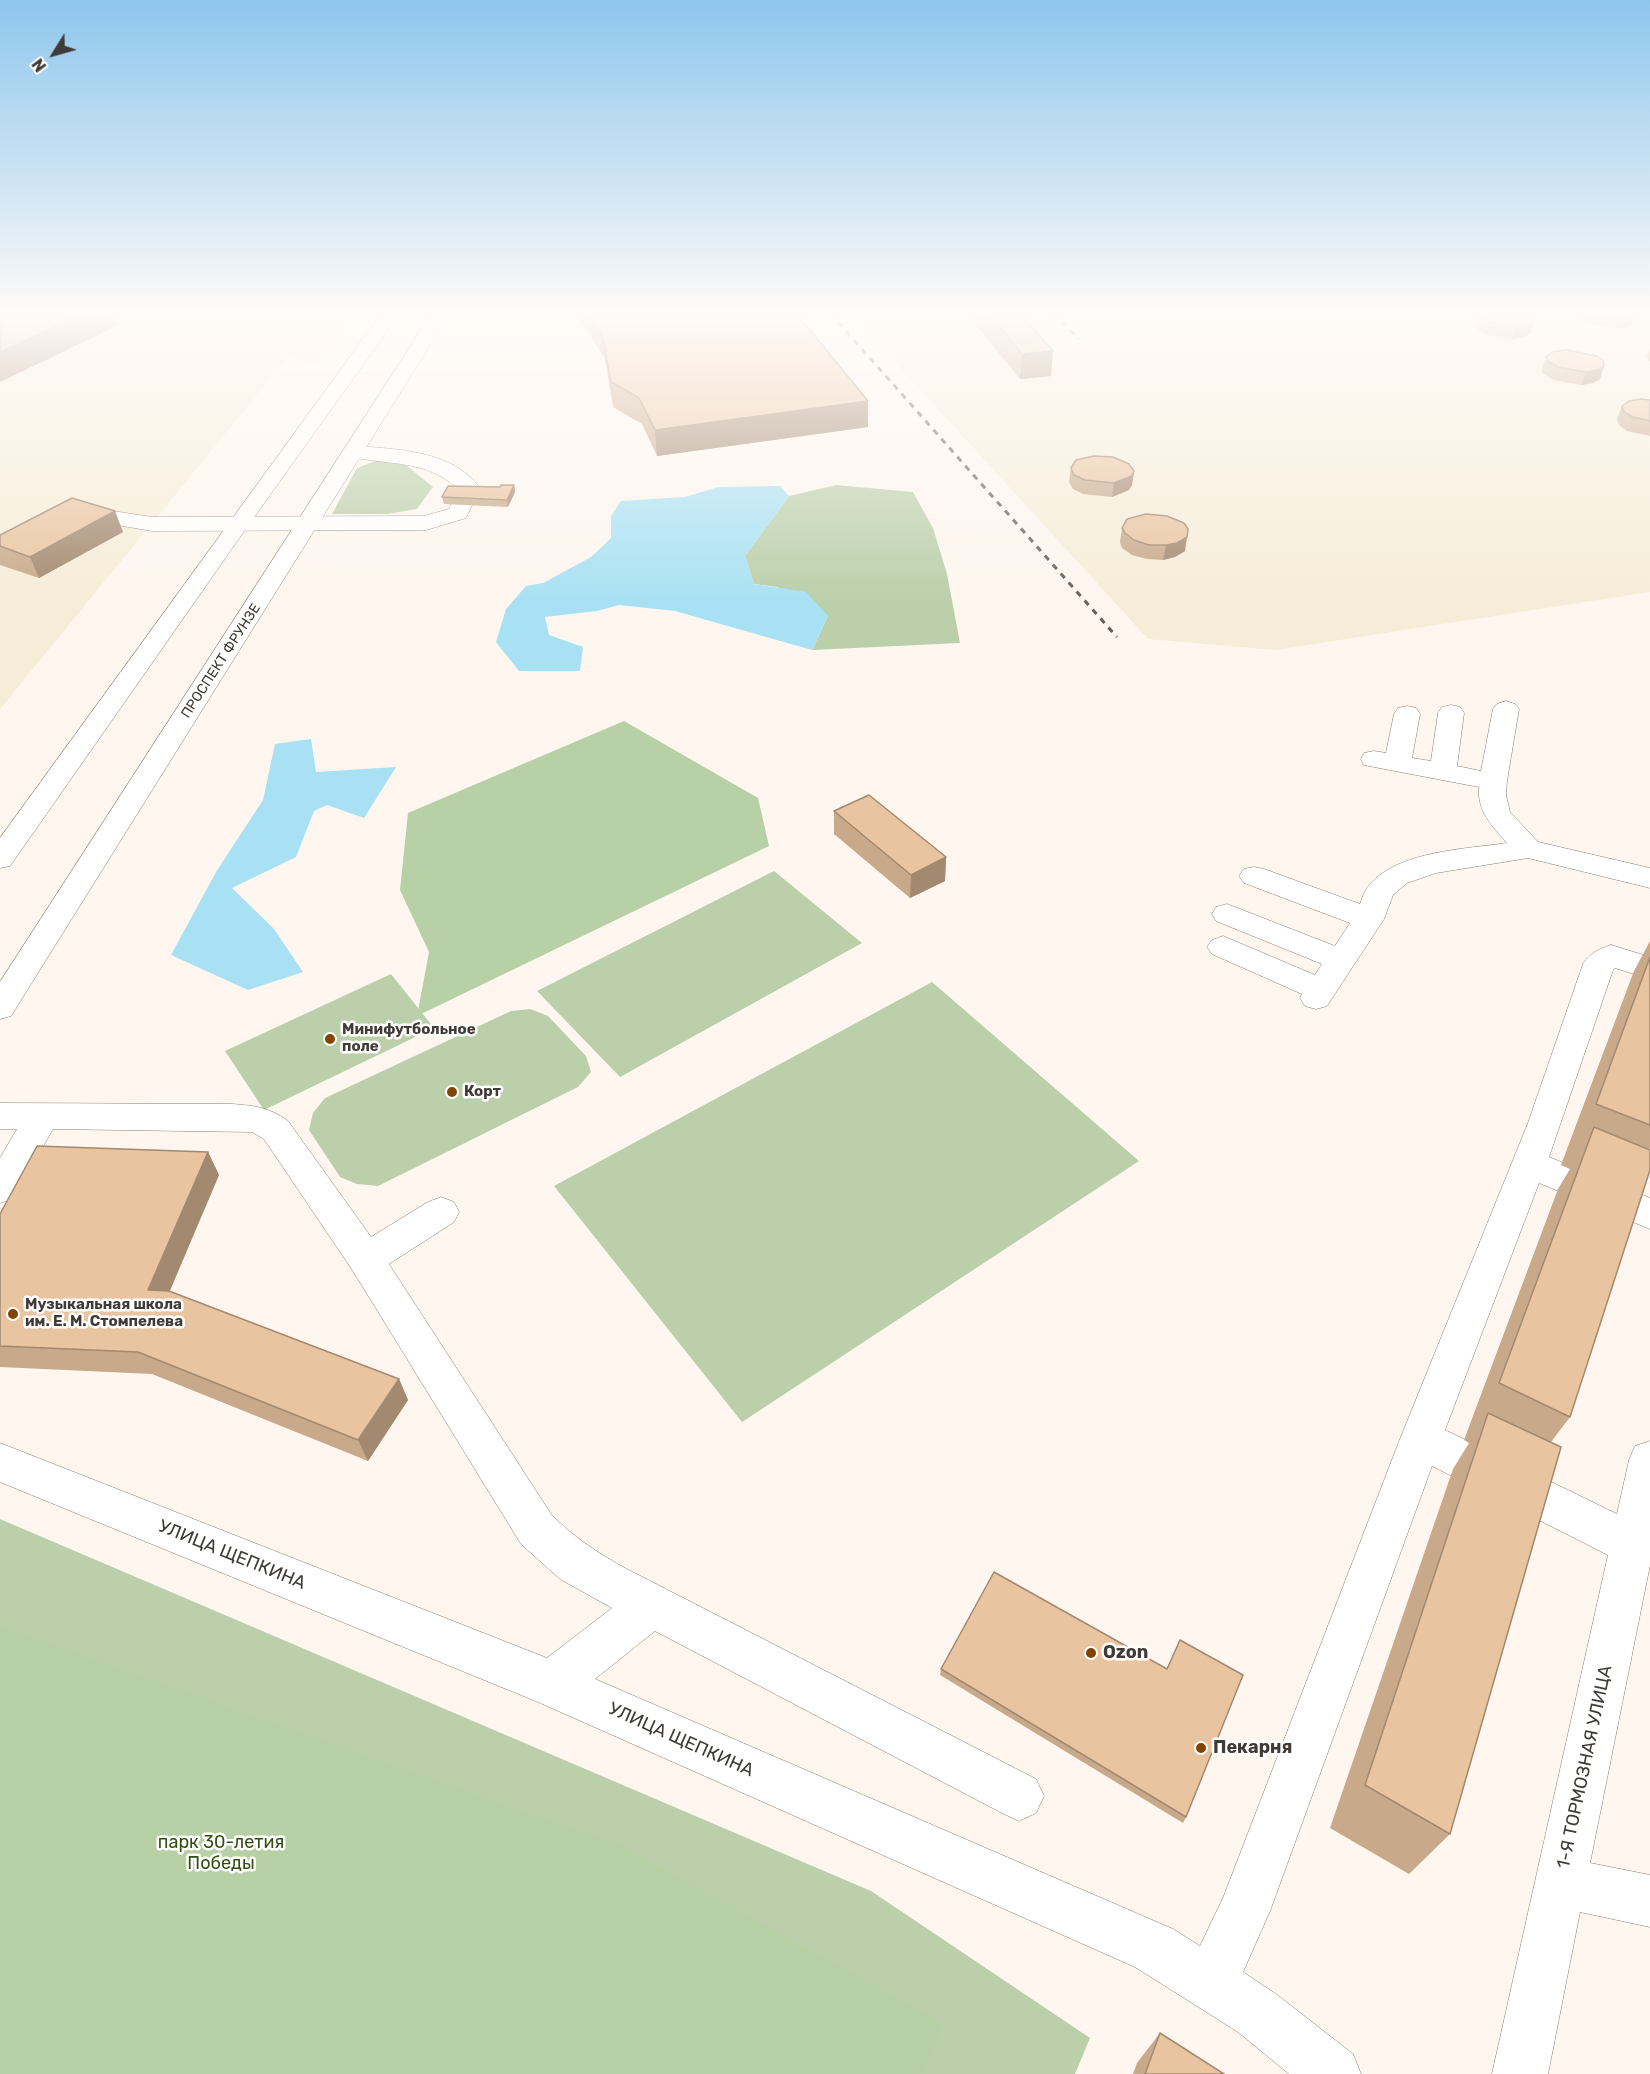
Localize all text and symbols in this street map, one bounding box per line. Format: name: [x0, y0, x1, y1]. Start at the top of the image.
north arrow: [24, 24, 84, 84]
text: N: [28, 55, 50, 75]
street label: ПРОСПЕКТ ФРУНЗЕ: [178, 601, 264, 721]
place label: Минифутбольное поле: [342, 1021, 476, 1056]
marker: Минифутбольное поле: [323, 1032, 337, 1046]
place label: Корт: [464, 1083, 501, 1101]
marker: Корт: [445, 1085, 459, 1099]
place label: Музыкальная школа им. Е. М. Стомпелева: [25, 1296, 183, 1331]
marker: Музыкальная школа им. Е. М. Стомпелева: [6, 1307, 20, 1321]
street label: УЛИЦА ЩЕПКИНА: [155, 1516, 309, 1594]
place label: Ozon: [1103, 1642, 1148, 1664]
marker: Ozon: [1084, 1646, 1098, 1660]
street label: 1-Я ТОРМОЗНАЯ УЛИЦА: [1553, 1663, 1617, 1871]
street label: УЛИЦА ЩЕПКИНА: [605, 1698, 757, 1782]
place label: Пекарня: [1213, 1737, 1292, 1759]
marker: Пекарня: [1194, 1741, 1208, 1755]
park label: парк 30-летия Победы: [158, 1832, 284, 1874]

